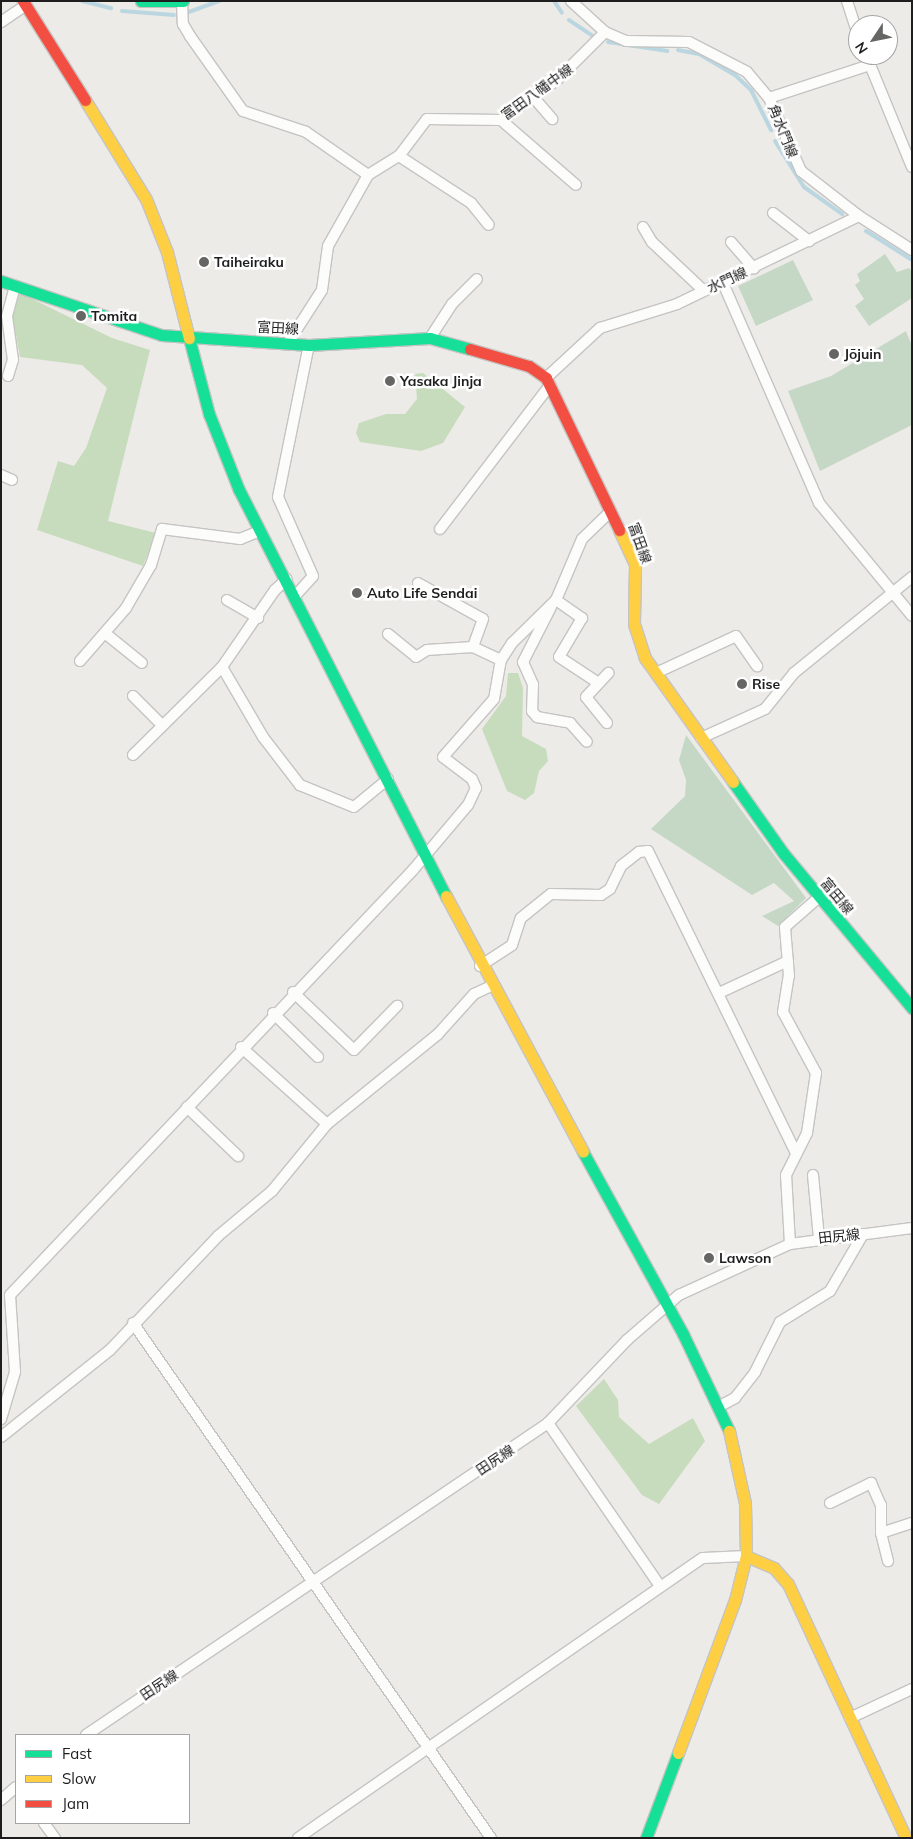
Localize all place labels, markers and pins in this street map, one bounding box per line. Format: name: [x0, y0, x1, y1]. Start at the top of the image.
place label: Taiheiraku: [214, 254, 284, 270]
marker: Taiheiraku: [198, 256, 210, 268]
place label: Tomita: [91, 308, 137, 324]
marker: Tomita: [75, 310, 87, 322]
place label: Jōjuin: [844, 346, 881, 362]
marker: Jōjuin: [828, 348, 840, 360]
place label: Yasaka Jinja: [400, 373, 482, 389]
marker: Yasaka Jinja: [384, 375, 396, 387]
place label: Auto Life Sendai: [367, 585, 477, 601]
marker: Auto Life Sendai: [351, 587, 363, 599]
place label: Rise: [752, 676, 780, 692]
marker: Rise: [736, 678, 748, 690]
place label: Lawson: [719, 1250, 771, 1266]
marker: Lawson: [703, 1252, 715, 1264]

